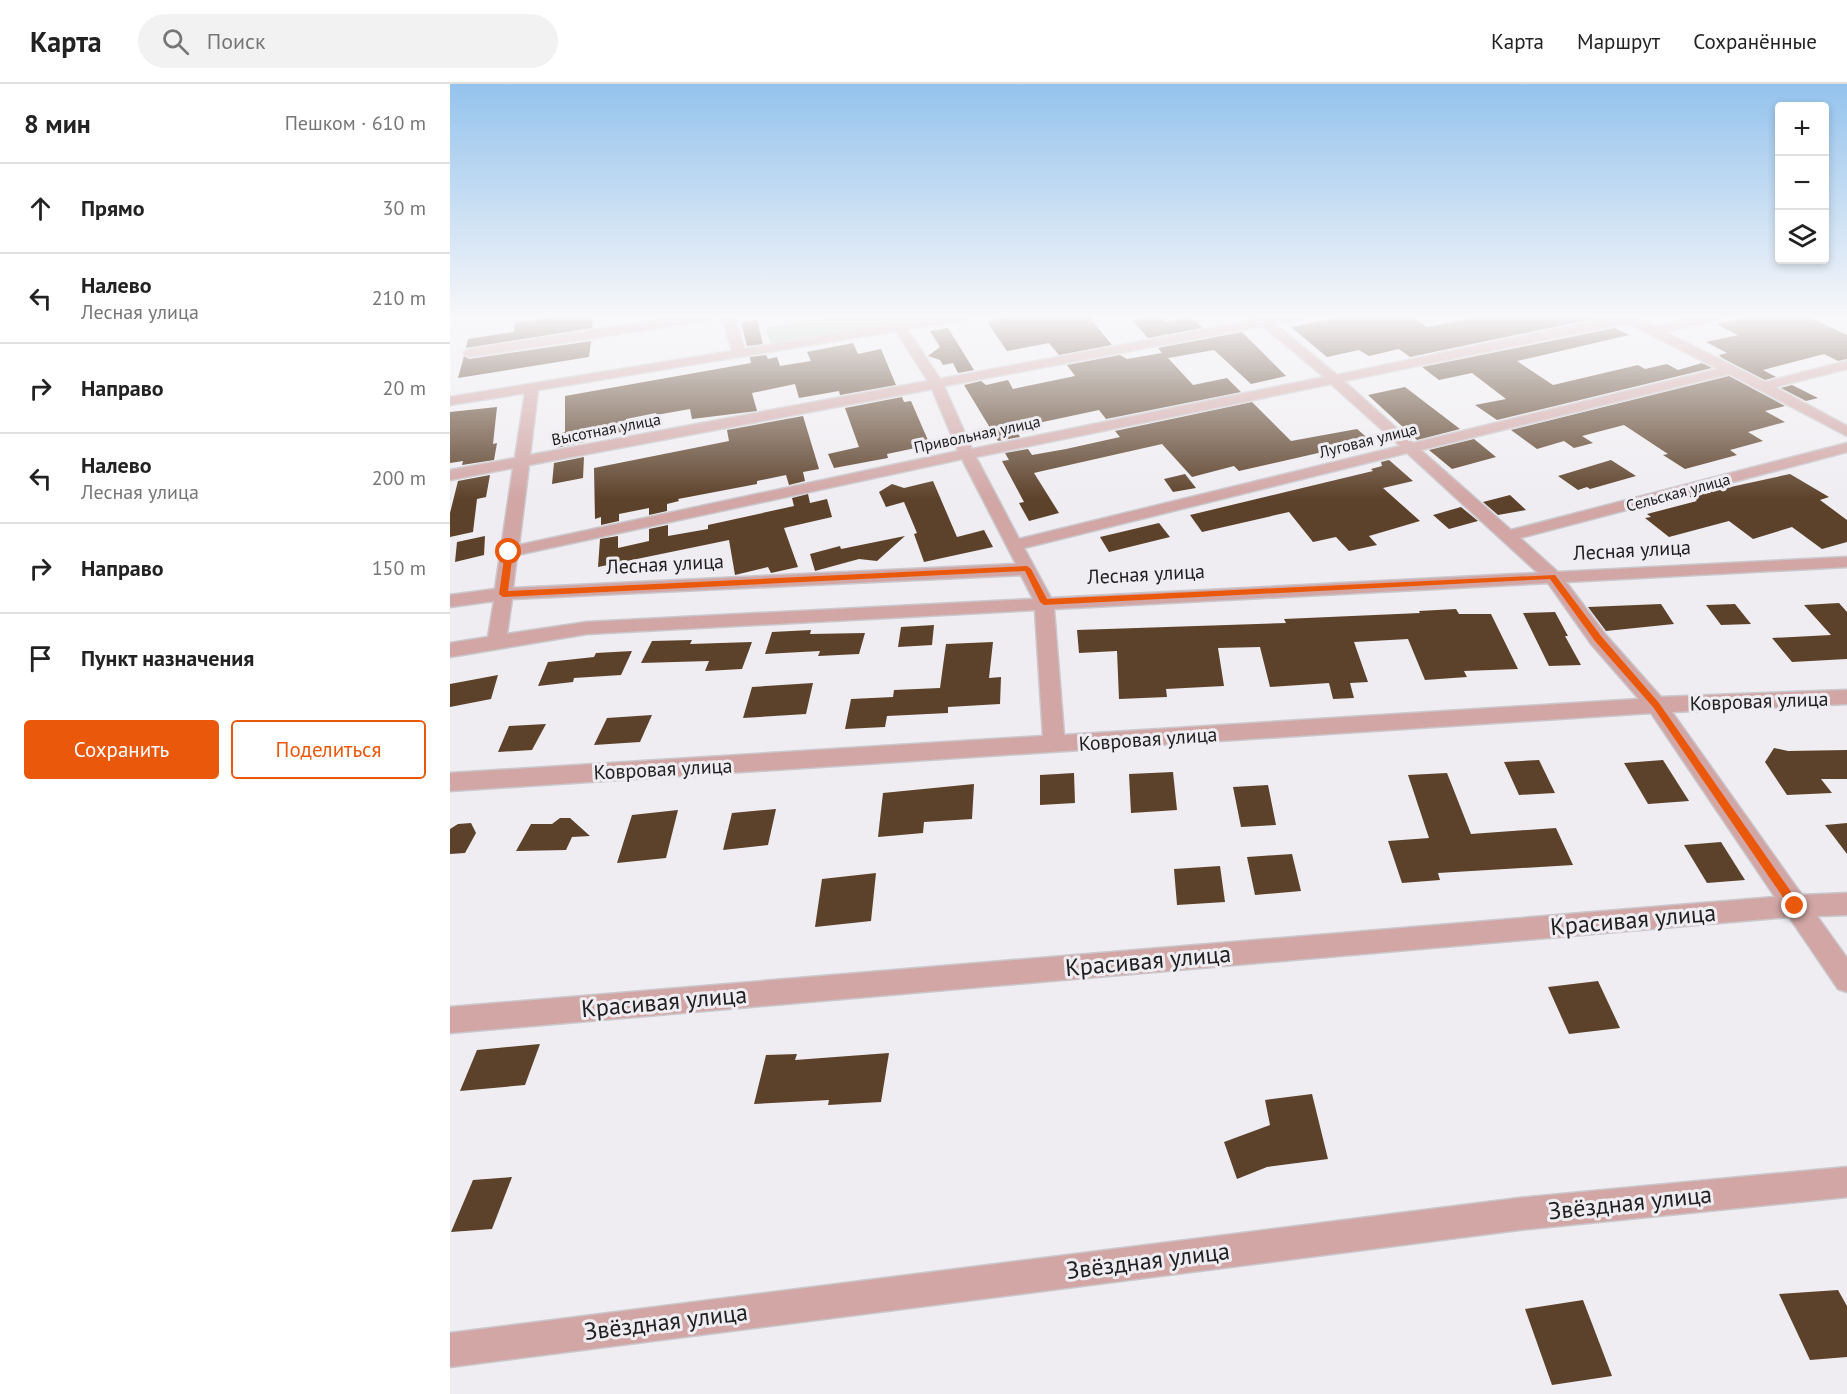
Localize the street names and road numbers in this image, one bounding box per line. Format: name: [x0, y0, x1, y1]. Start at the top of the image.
street label: Высотная улица: [550, 409, 662, 449]
street label: Привольная улица: [912, 411, 1042, 457]
street label: Луговая улица: [1316, 418, 1419, 462]
street label: Сельская улица: [1624, 468, 1732, 516]
street label: Лесная улица: [1571, 534, 1692, 566]
street label: Лесная улица: [604, 548, 725, 580]
street label: Лесная улица: [1085, 558, 1206, 590]
street label: Ковровая улица: [1689, 686, 1829, 716]
street label: Ковровая улица: [1078, 721, 1218, 757]
street label: Ковровая улица: [593, 752, 733, 786]
street label: Красивая улица: [1549, 897, 1717, 942]
street label: Красивая улица: [1064, 938, 1232, 983]
street label: Красивая улица: [580, 979, 748, 1024]
street label: Звёздная улица: [1547, 1178, 1713, 1227]
street label: Звёздная улица: [1064, 1235, 1231, 1286]
street label: Звёздная улица: [582, 1296, 749, 1347]

